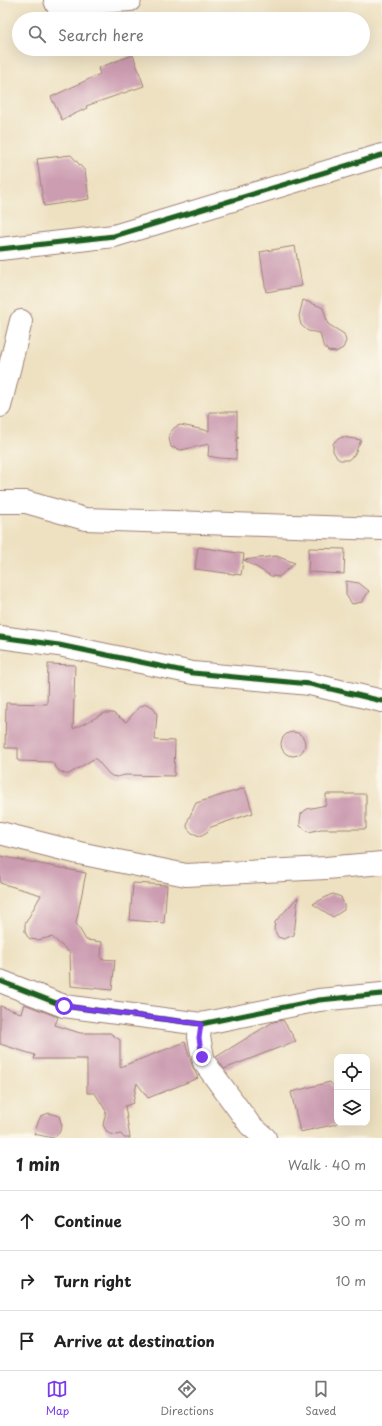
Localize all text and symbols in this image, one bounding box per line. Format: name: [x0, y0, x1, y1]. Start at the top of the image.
search box: [12, 12, 370, 56]
icon: search: [26, 23, 48, 45]
text: Search here: [58, 23, 144, 46]
route start: [55, 997, 73, 1015]
route end: [193, 1048, 211, 1066]
map controls: [334, 1054, 370, 1126]
button: locate: [334, 1054, 370, 1090]
button: layers: [334, 1090, 370, 1126]
text: 1 min: [16, 1151, 60, 1177]
text: Walk · 40 m: [288, 1155, 366, 1174]
text: Continue: [54, 1209, 122, 1232]
icon: ahead: [16, 1210, 38, 1232]
text: 30 m: [332, 1211, 366, 1230]
text: Turn right: [54, 1269, 131, 1292]
icon: right: [16, 1270, 38, 1292]
text: 10 m: [336, 1271, 366, 1290]
text: Arrive at destination: [54, 1329, 215, 1352]
icon: arrive: [16, 1330, 38, 1352]
tab: Map: [46, 1378, 69, 1419]
tab: Directions: [160, 1378, 214, 1419]
tab: Saved: [305, 1378, 336, 1419]

